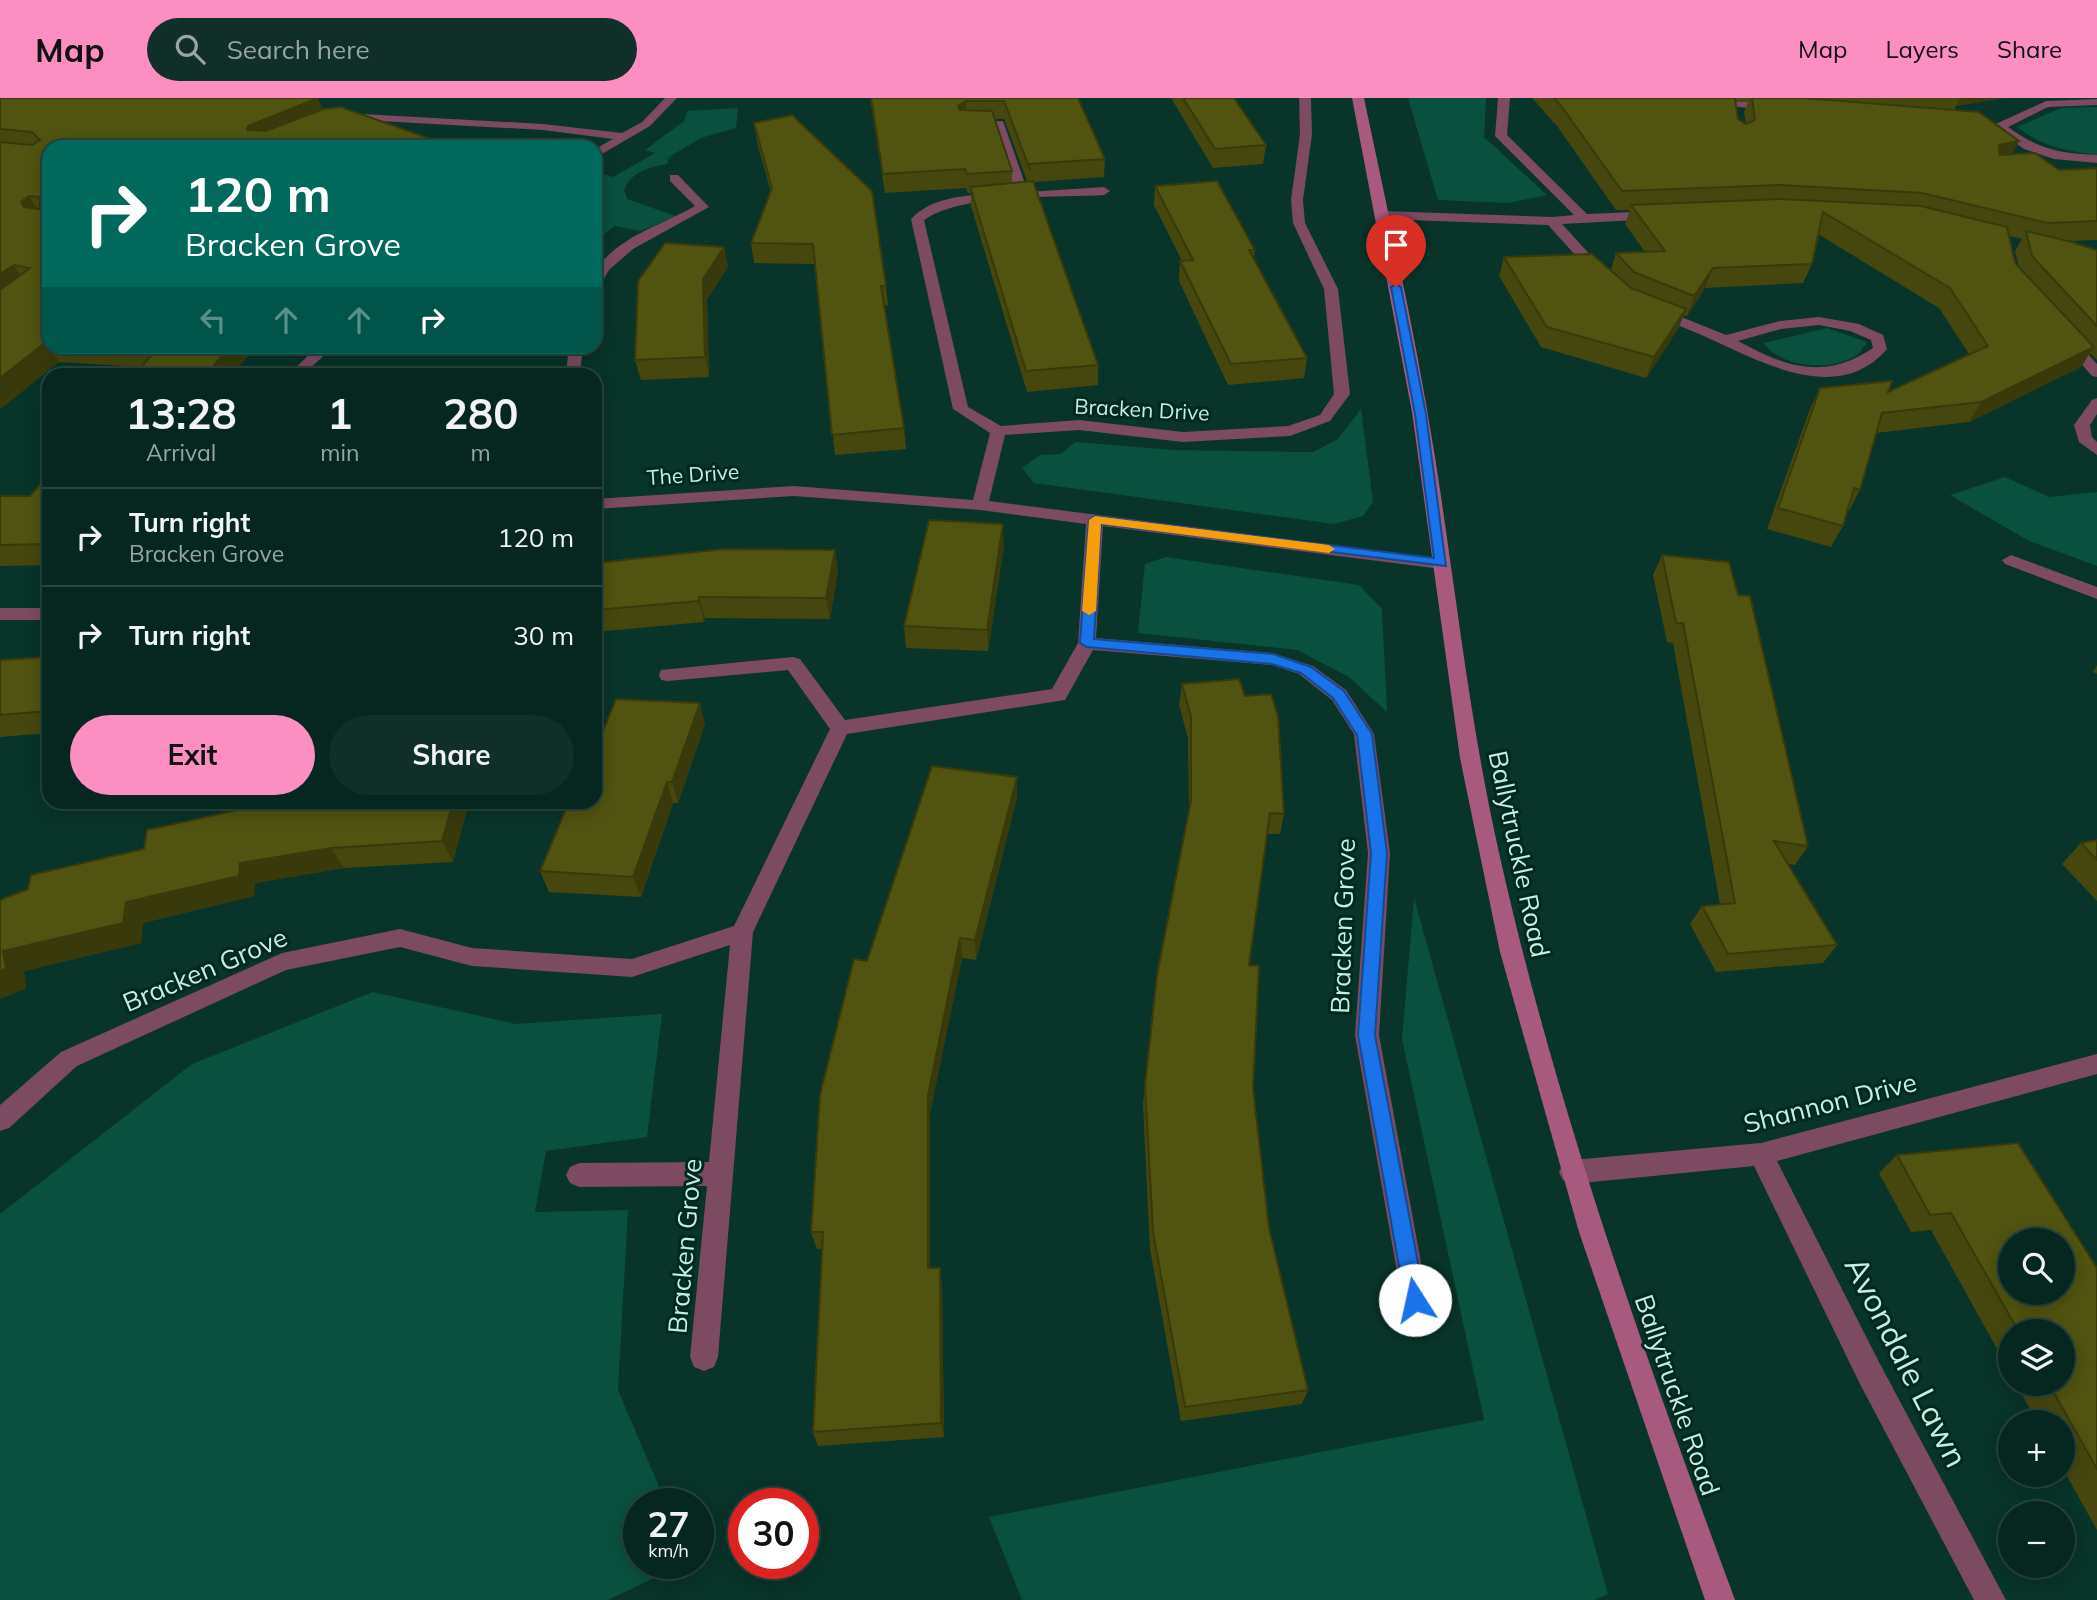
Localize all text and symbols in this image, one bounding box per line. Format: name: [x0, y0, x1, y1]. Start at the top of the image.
search box: [147, 18, 637, 81]
text: Map: [35, 29, 105, 70]
icon: search: [171, 30, 209, 68]
text: Search here: [227, 33, 370, 66]
text: Map: [1798, 34, 1847, 64]
text: Layers: [1885, 34, 1959, 64]
text: Share: [1997, 34, 2062, 64]
text: 120 m: [185, 163, 331, 224]
icon: right: [70, 168, 161, 259]
pin: [1366, 215, 1426, 287]
text: Bracken Grove: [185, 224, 401, 264]
icon: arrive: [1377, 226, 1415, 264]
icon: left: [194, 301, 232, 339]
icon: ahead: [267, 301, 305, 339]
icon: ahead: [340, 301, 378, 339]
icon: right: [413, 301, 451, 339]
text: 13:28: [126, 387, 237, 440]
text: 1: [327, 387, 352, 440]
text: 280: [443, 387, 518, 440]
street label: Bracken Drive: [1074, 392, 1210, 426]
text: Arrival: [146, 438, 216, 467]
text: min: [320, 438, 359, 467]
text: m: [471, 438, 491, 467]
street label: The Drive: [646, 458, 740, 490]
text: Turn right: [129, 506, 250, 539]
icon: right: [70, 518, 108, 556]
text: 120 m: [498, 521, 574, 554]
text: Bracken Grove: [129, 539, 284, 568]
icon: right: [70, 616, 108, 654]
text: Turn right: [129, 619, 250, 652]
text: 30 m: [513, 619, 574, 652]
button: Exit: [70, 715, 315, 795]
button: Share: [329, 715, 574, 795]
street label: Ballytruckle Road: [1481, 748, 1557, 960]
street label: Bracken Grove: [1323, 838, 1362, 1014]
street label: Bracken Grove: [118, 920, 292, 1019]
street label: Shannon Drive: [1740, 1065, 1920, 1140]
street label: Bracken Grove: [660, 1157, 709, 1335]
map controls: [1998, 1228, 2075, 1578]
button: search: [1998, 1228, 2075, 1305]
street label: Avondale Lawn: [1837, 1249, 1977, 1474]
position arrow: [1378, 1263, 1452, 1337]
street label: Ballytruckle Road: [1628, 1290, 1727, 1500]
button: layers: [1998, 1319, 2075, 1396]
button: +: [1998, 1410, 2075, 1487]
speed limit sign: 30: [728, 1488, 819, 1579]
button: −: [1998, 1501, 2075, 1578]
text: 27: [647, 1502, 690, 1546]
text: km/h: [648, 1539, 689, 1562]

